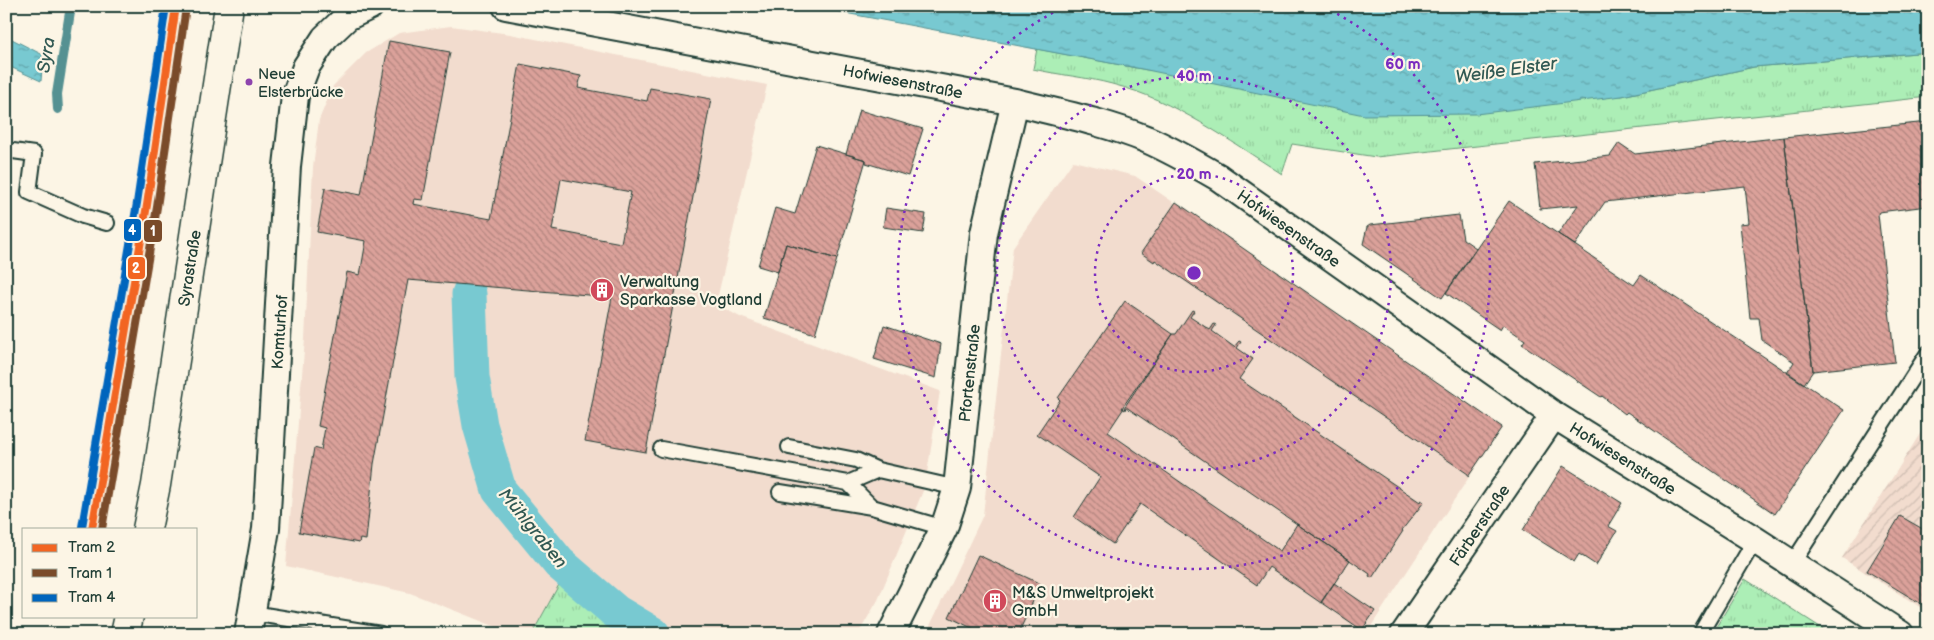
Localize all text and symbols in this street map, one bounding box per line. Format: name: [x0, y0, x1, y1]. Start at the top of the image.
water label: Syra: [33, 36, 60, 75]
water label: Weiße Elster: [1454, 53, 1560, 88]
text: 60 m: [1385, 55, 1421, 74]
street label: Hofwiesenstraße: [841, 62, 965, 104]
place label: Neue Elsterbrücke: [258, 65, 344, 102]
text: 40 m: [1176, 67, 1212, 86]
marker: Neue Elsterbrücke: [244, 77, 254, 87]
text: 20 m: [1177, 165, 1212, 184]
street label: Hofwiesenstraße: [1233, 187, 1344, 272]
line badge: 4: [123, 218, 142, 242]
line badge: 1: [143, 219, 163, 243]
text: 4: [128, 222, 137, 239]
text: 1: [150, 223, 156, 240]
street label: Syrastraße: [175, 228, 206, 308]
line badge: 2: [127, 256, 146, 280]
text: 2: [132, 260, 141, 277]
centre of rings: [1185, 264, 1203, 282]
place label: Verwaltung Sparkasse Vogtland: [620, 273, 762, 310]
building icon: Verwaltung Sparkasse Vogtland: [589, 277, 615, 303]
street label: Komturhof: [268, 294, 293, 370]
street label: Pfortenstraße: [956, 323, 985, 423]
street label: Hofwiesenstraße: [1566, 419, 1679, 500]
street label: Färberstraße: [1446, 481, 1515, 570]
water label: Mühlgraben: [494, 484, 571, 573]
legend: [22, 528, 198, 618]
text: Tram 2: [68, 538, 115, 557]
text: Tram 1: [68, 564, 112, 583]
place label: M&S Umweltprojekt GmbH: [1012, 584, 1154, 621]
text: Tram 4: [68, 588, 115, 607]
building icon: M&S Umweltprojekt GmbH: [982, 588, 1008, 614]

